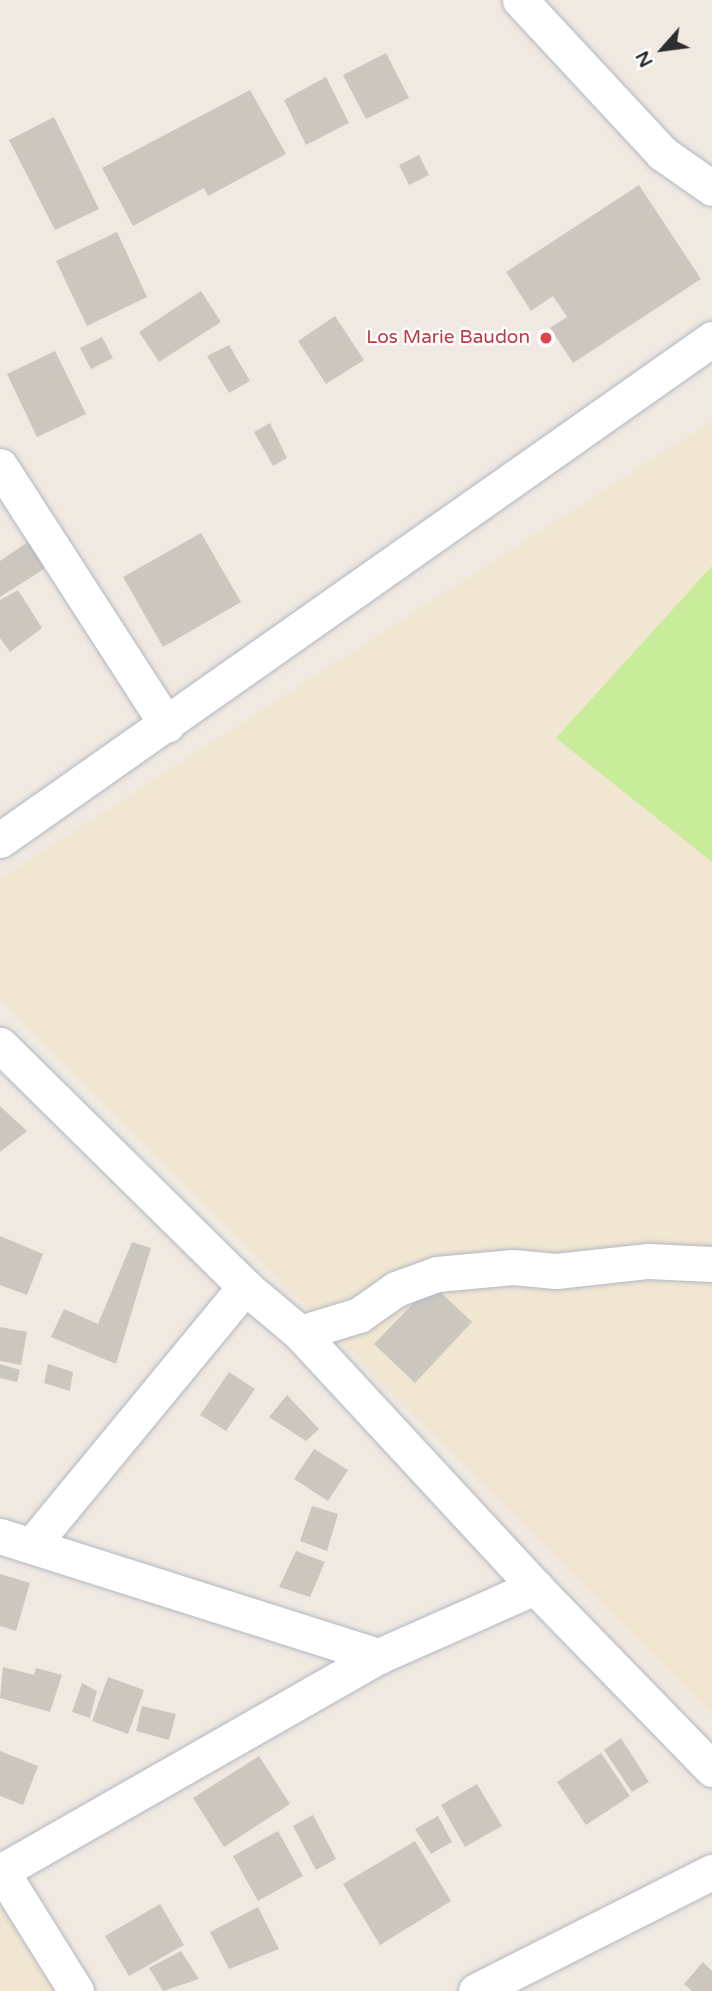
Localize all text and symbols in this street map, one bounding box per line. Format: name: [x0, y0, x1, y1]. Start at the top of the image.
north arrow: [628, 14, 698, 84]
text: N: [631, 47, 658, 71]
place label: Los Marie Baudon: [366, 327, 530, 349]
marker: Los Marie Baudon: [536, 328, 556, 348]

